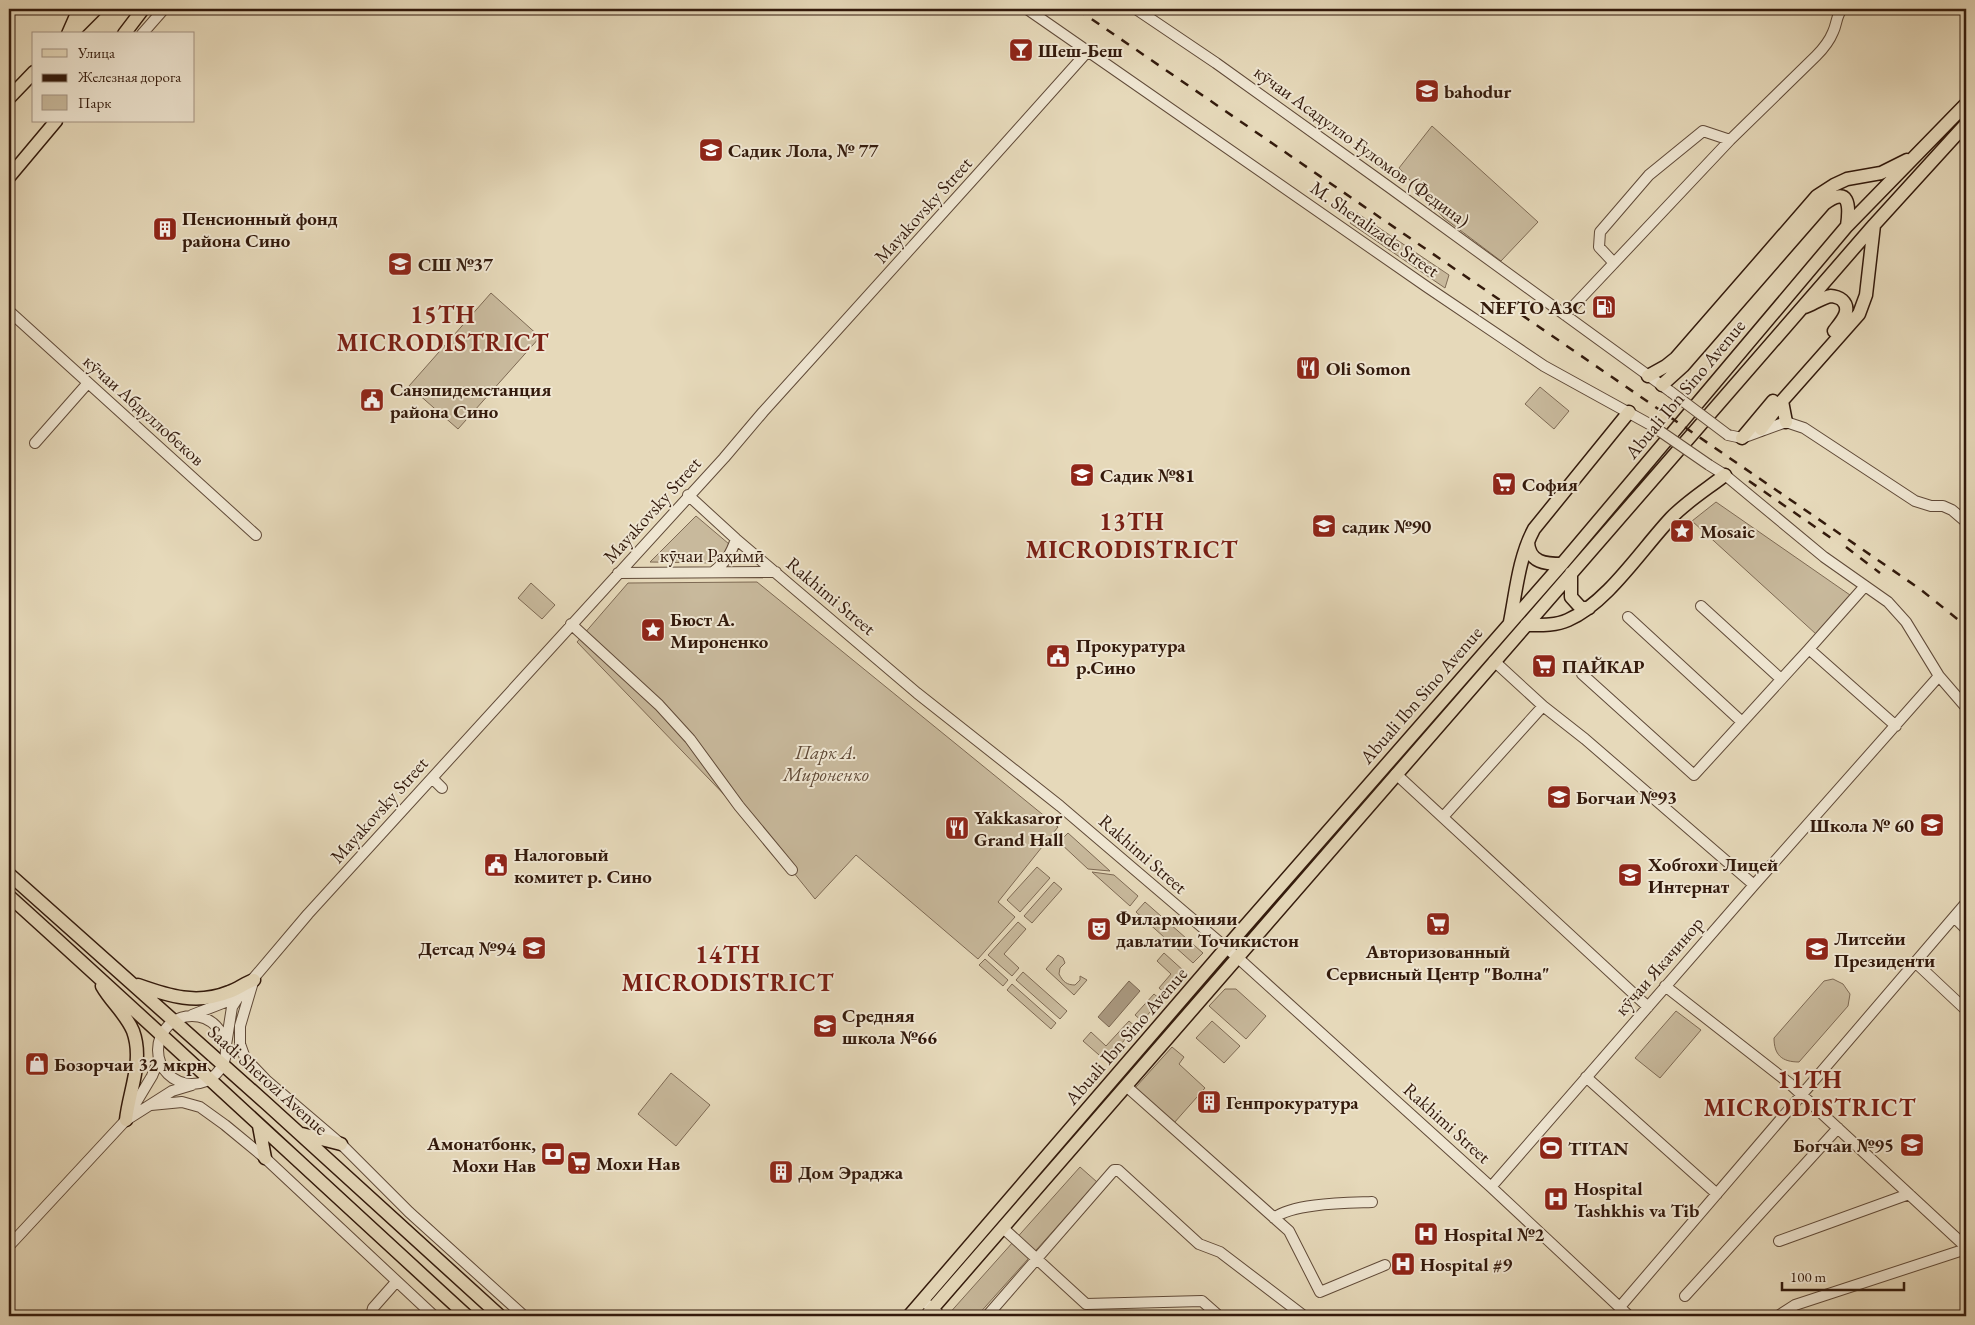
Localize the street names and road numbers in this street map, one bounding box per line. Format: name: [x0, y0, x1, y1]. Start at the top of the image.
street label: кӯчаи Асадулло Ғуломов (Федина): [1249, 59, 1475, 233]
street label: Mayakovsky Street: [869, 151, 977, 269]
street label: M. Sheralizade Street: [1306, 175, 1444, 283]
street label: Abuali Ibn Sino Avenue: [1619, 314, 1751, 465]
street label: кӯчаи Абдуллобеков: [78, 349, 210, 471]
street label: Mayakovsky Street: [598, 451, 706, 569]
street label: кӯчаи Раҳимӣ: [660, 543, 764, 568]
street label: Rakhimi Street: [781, 551, 881, 641]
street label: Abuali Ibn Sino Avenue: [1354, 621, 1488, 770]
street label: Mayakovsky Street: [325, 751, 433, 869]
street label: Rakhimi Street: [1093, 809, 1193, 899]
street label: кӯчаи Якачинор: [1609, 911, 1709, 1021]
street label: Abuali Ibn Sino Avenue: [1059, 962, 1193, 1111]
street label: Saadi Sherozi Avenue: [203, 1019, 333, 1141]
street label: Rakhimi Street: [1398, 1077, 1496, 1169]

